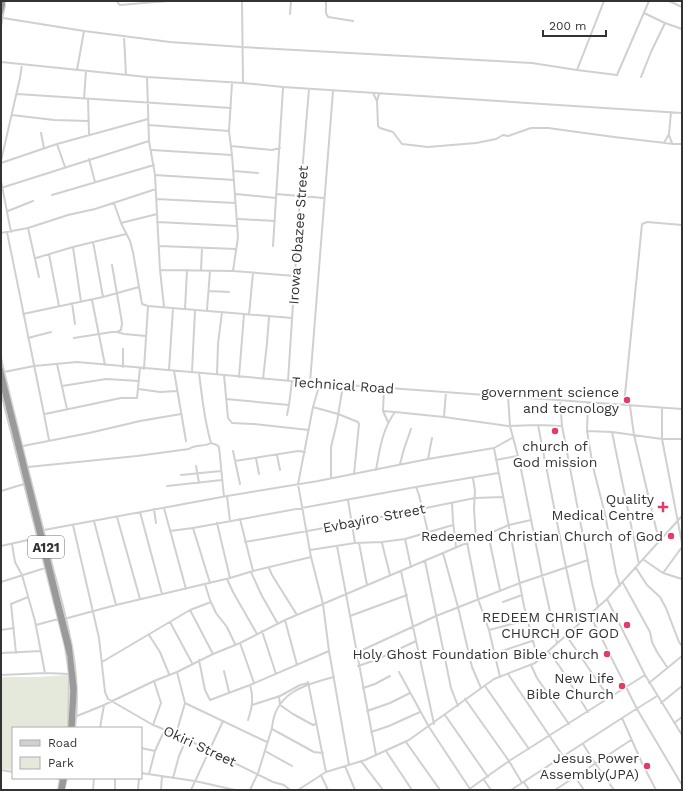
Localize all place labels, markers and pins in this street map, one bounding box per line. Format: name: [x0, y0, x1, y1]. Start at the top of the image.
place label: government science and tecnology: [481, 384, 620, 416]
marker: government science and tecnology: [622, 395, 632, 405]
marker: church of God mission: [550, 426, 560, 436]
place label: church of God mission: [513, 438, 597, 470]
place label: Quality Medical Centre: [552, 491, 655, 523]
marker: Quality Medical Centre: [657, 501, 669, 513]
place label: Redeemed Christian Church of God: [421, 528, 663, 544]
marker: Redeemed Christian Church of God: [666, 531, 676, 541]
place label: REDEEM CHRISTIAN CHURCH OF GOD: [482, 609, 619, 641]
marker: REDEEM CHRISTIAN CHURCH OF GOD: [622, 620, 632, 630]
place label: Holy Ghost Foundation Bible church: [352, 646, 599, 662]
marker: Holy Ghost Foundation Bible church: [602, 649, 612, 659]
place label: New Life Bible Church: [526, 670, 614, 702]
marker: New Life Bible Church: [617, 681, 627, 691]
place label: Jesus Power Assembly(JPA): [540, 750, 639, 782]
marker: Jesus Power Assembly(JPA): [642, 761, 652, 771]

